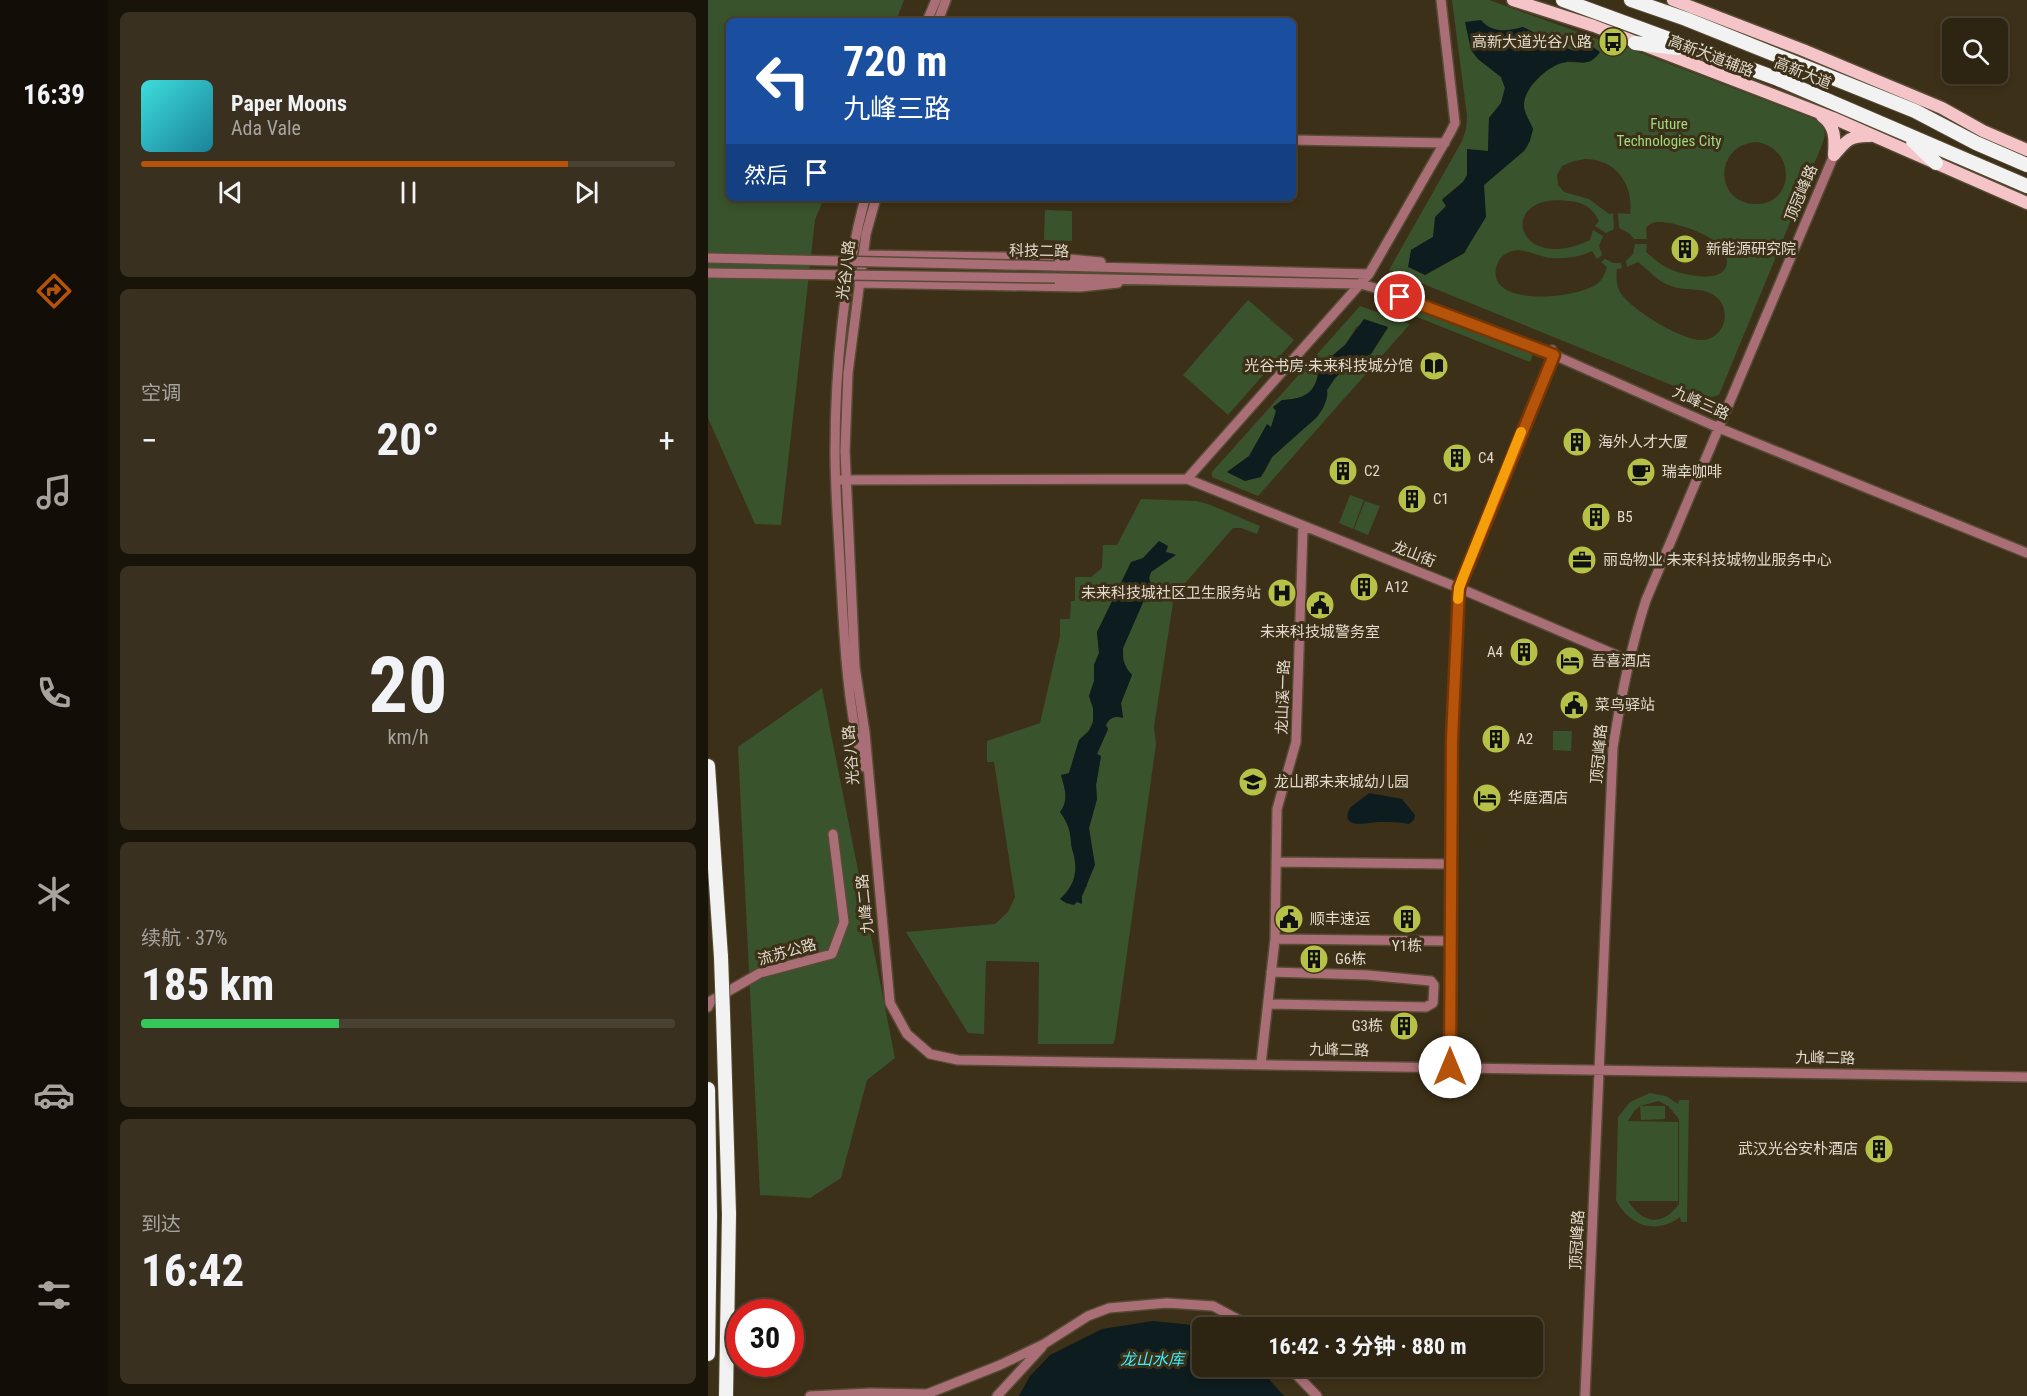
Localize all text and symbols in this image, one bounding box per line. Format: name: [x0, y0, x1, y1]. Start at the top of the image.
map controls: [1942, 18, 2008, 84]
button: search: [1942, 18, 2008, 84]
bus stop icon: 高新大道光谷八路: [1597, 26, 1629, 58]
street label: 高新大道辅路: [1666, 31, 1756, 81]
place label: 高新大道光谷八路: [1472, 33, 1592, 51]
text: 720 m: [843, 37, 948, 86]
icon: left: [744, 42, 822, 120]
street label: 高新大道: [1772, 53, 1834, 93]
text: 16:39: [23, 79, 85, 111]
text: Paper Moons: [231, 91, 347, 116]
text: 九峰三路: [843, 93, 951, 125]
park label: Future Technologies City: [1617, 115, 1721, 150]
text: Ada Vale: [231, 116, 301, 140]
icon: arrive: [800, 156, 833, 189]
street label: 顶冠峰路: [1781, 162, 1821, 224]
text: 然后: [744, 163, 788, 188]
icon: previous: [214, 176, 247, 209]
icon: pause: [392, 176, 425, 209]
icon: next: [570, 176, 603, 209]
building icon: 新能源研究院: [1669, 233, 1701, 265]
street label: 光谷八路: [833, 239, 859, 301]
place label: 新能源研究院: [1706, 240, 1796, 258]
street label: 科技二路: [1009, 241, 1069, 261]
icon: directions: [33, 270, 75, 312]
pin: [1374, 271, 1425, 322]
icon: arrive: [1383, 280, 1416, 313]
library icon: 光谷书房·未来科技城分馆: [1418, 350, 1450, 382]
place label: 光谷书房·未来科技城分馆: [1244, 357, 1413, 375]
text: 空调: [141, 381, 181, 405]
street label: 九峰三路: [1670, 383, 1732, 423]
text: 20°: [377, 413, 440, 466]
text: −: [141, 421, 158, 460]
text: +: [659, 421, 675, 460]
building icon: 海外人才大厦: [1561, 426, 1593, 458]
place label: 海外人才大厦: [1598, 433, 1688, 451]
building icon: C4: [1441, 442, 1473, 474]
place label: C4: [1478, 449, 1494, 467]
building icon: C2: [1327, 455, 1359, 487]
cafe icon: 瑞幸咖啡: [1625, 456, 1657, 488]
place label: C2: [1364, 462, 1380, 480]
place label: 瑞幸咖啡: [1662, 463, 1722, 481]
icon: music: [33, 471, 75, 513]
building icon: C1: [1396, 483, 1428, 515]
place label: C1: [1433, 490, 1449, 508]
building icon: B5: [1580, 501, 1612, 533]
place label: B5: [1617, 508, 1633, 526]
street label: 龙山街: [1390, 537, 1438, 571]
office icon: 丽岛物业 未来科技城物业服务中心: [1566, 544, 1598, 576]
place label: 丽岛物业 未来科技城物业服务中心: [1603, 551, 1831, 569]
building icon: A12: [1348, 571, 1380, 603]
hospital icon: 未来科技城社区卫生服务站: [1266, 577, 1298, 609]
place label: A12: [1385, 578, 1408, 596]
place label: 未来科技城社区卫生服务站: [1081, 584, 1261, 602]
public building icon: 未来科技城警务室: [1304, 589, 1336, 621]
place label: 未来科技城警务室: [1260, 623, 1380, 641]
building icon: A4: [1508, 636, 1540, 668]
text: 20: [369, 640, 447, 731]
place label: A4: [1487, 643, 1503, 661]
hotel icon: 吾喜酒店: [1554, 645, 1586, 677]
place label: 吾喜酒店: [1591, 652, 1651, 670]
street label: 龙山溪一路: [1273, 659, 1293, 735]
icon: phone: [33, 672, 75, 714]
public building icon: 菜鸟驿站: [1558, 689, 1590, 721]
place label: 菜鸟驿站: [1595, 696, 1655, 714]
building icon: A2: [1480, 723, 1512, 755]
street label: 顶冠峰路: [1587, 723, 1611, 785]
street label: 光谷八路: [839, 724, 863, 786]
text: km/h: [387, 725, 429, 749]
place label: A2: [1517, 730, 1533, 748]
school or university icon: 龙山郡未来城幼儿园: [1237, 766, 1269, 798]
place label: 龙山郡未来城幼儿园: [1274, 773, 1409, 791]
hotel icon: 华庭酒店: [1471, 782, 1503, 814]
place label: 华庭酒店: [1508, 789, 1568, 807]
icon: climate: [33, 873, 75, 915]
street label: 九峰二路: [853, 873, 877, 935]
public building icon: 顺丰速运: [1273, 903, 1305, 935]
building icon: Y1栋: [1391, 903, 1423, 935]
place label: 顺丰速运: [1310, 910, 1370, 928]
text: 续航 · 37%: [141, 926, 227, 950]
street label: 流苏公路: [756, 935, 818, 969]
place label: Y1栋: [1392, 937, 1422, 955]
building icon: G6栋: [1298, 943, 1330, 975]
place label: G6栋: [1335, 950, 1366, 968]
text: 185 km: [141, 958, 274, 1011]
building icon: G3栋: [1388, 1010, 1420, 1042]
place label: G3栋: [1352, 1017, 1383, 1035]
position arrow: [1418, 1035, 1482, 1099]
street label: 九峰二路: [1309, 1040, 1369, 1060]
street label: 九峰二路: [1795, 1048, 1855, 1068]
icon: car: [33, 1074, 75, 1116]
building icon: 武汉光谷安朴酒店: [1863, 1133, 1895, 1165]
place label: 武汉光谷安朴酒店: [1738, 1140, 1858, 1158]
street label: 顶冠峰路: [1566, 1210, 1588, 1270]
text: 到达: [141, 1212, 181, 1236]
text: 16:42: [141, 1244, 244, 1297]
icon: filters: [33, 1274, 75, 1316]
speed limit sign: 30: [726, 1299, 804, 1377]
text: 16:42 · 3 分钟 · 880 m: [1268, 1334, 1467, 1359]
water label: 龙山水库: [1120, 1350, 1187, 1369]

